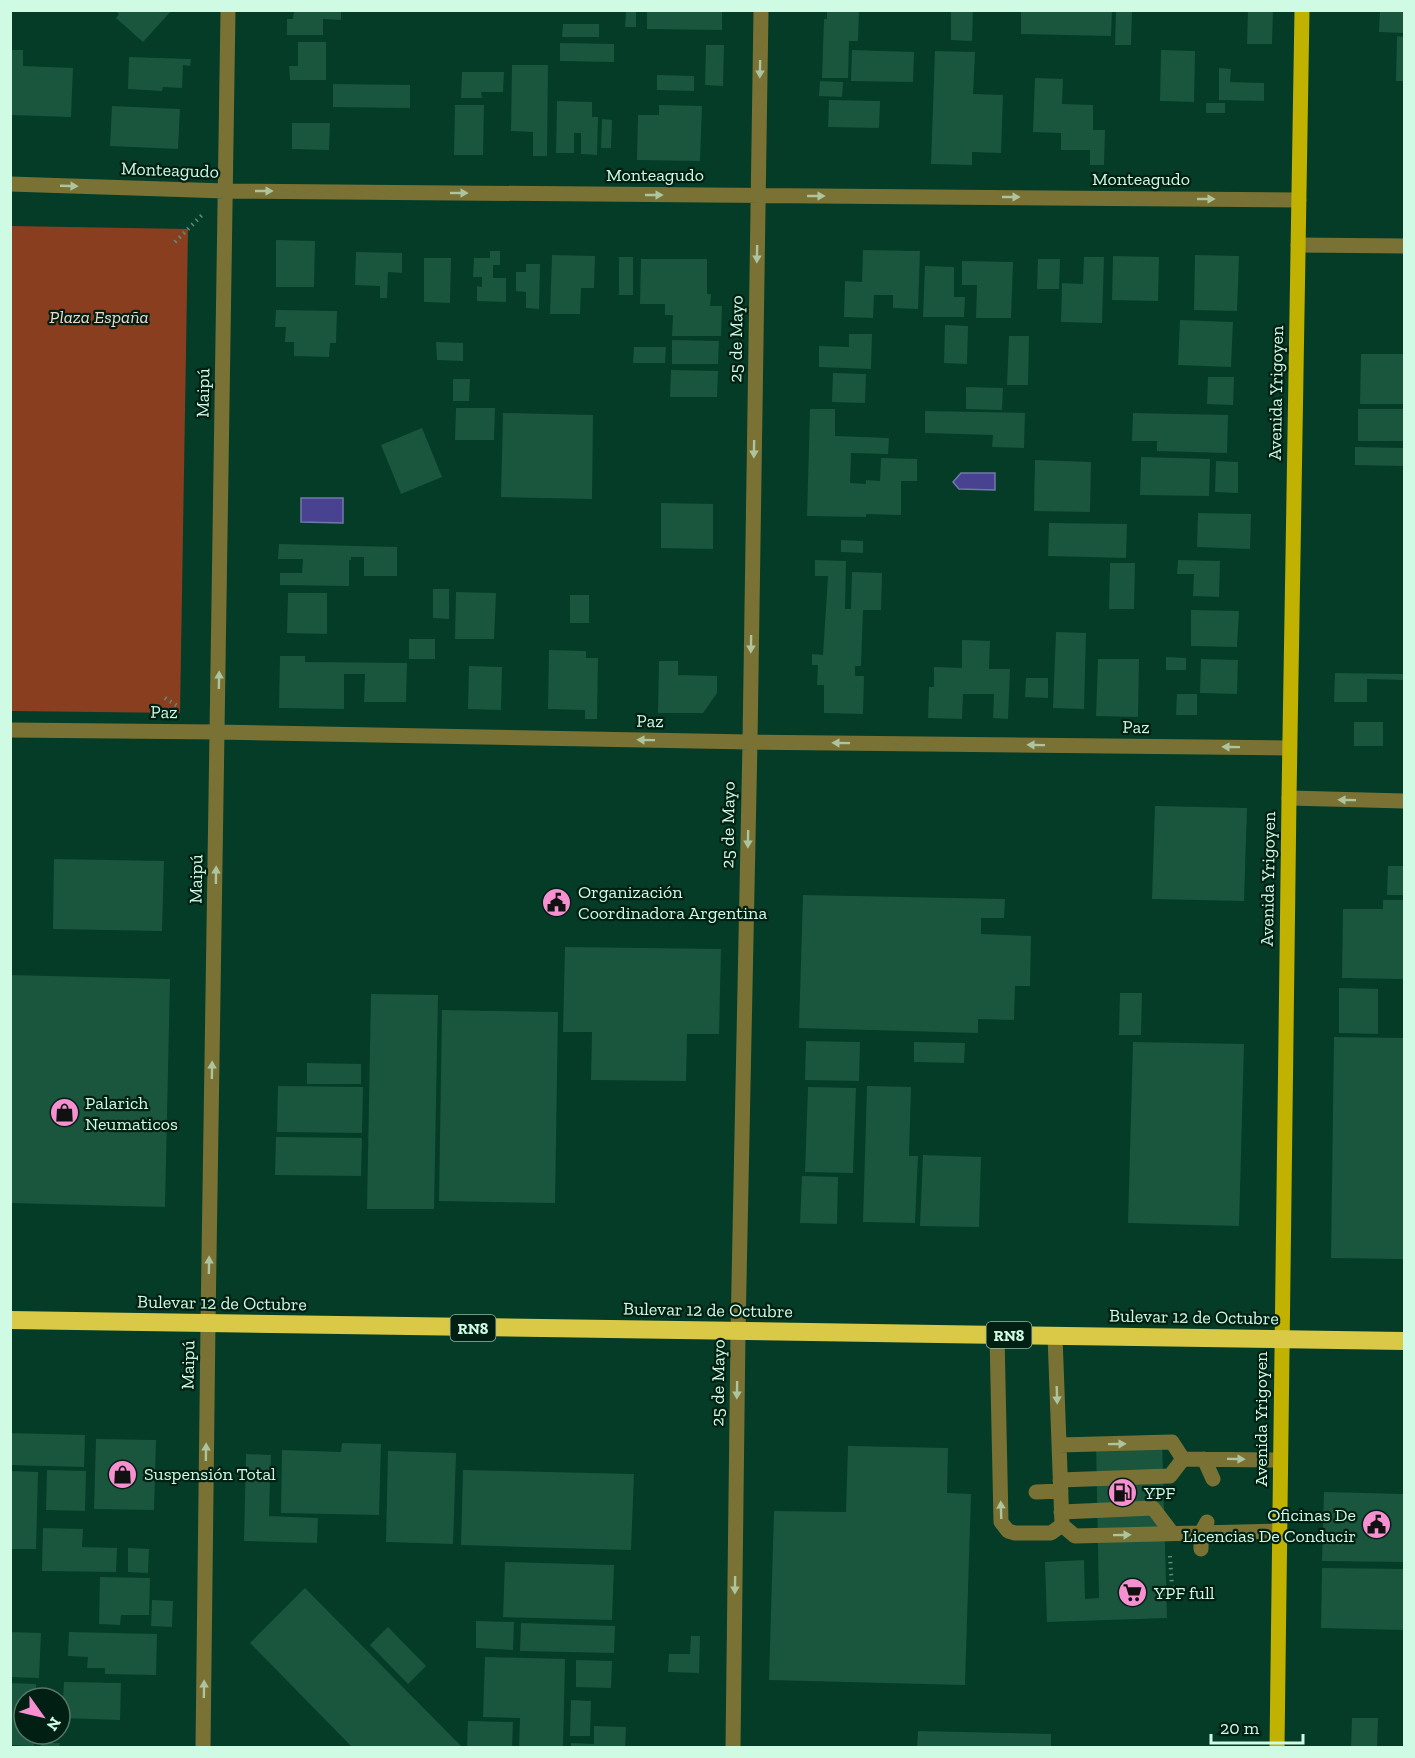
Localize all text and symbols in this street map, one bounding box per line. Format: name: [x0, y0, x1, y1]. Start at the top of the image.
one-way arrow: [755, 59, 765, 78]
street label: Monteagudo: [121, 157, 219, 183]
street label: Monteagudo: [606, 164, 704, 186]
street label: Monteagudo: [1092, 168, 1190, 190]
one-way arrow: [59, 181, 78, 190]
one-way arrow: [254, 187, 273, 196]
one-way arrow: [449, 188, 468, 198]
one-way arrow: [644, 190, 663, 199]
one-way arrow: [806, 191, 825, 201]
one-way arrow: [1001, 192, 1020, 202]
one-way arrow: [1196, 194, 1215, 204]
one-way arrow: [752, 244, 761, 263]
street label: 25 de Mayo: [724, 295, 748, 383]
park label: Plaza España: [49, 306, 149, 328]
street label: Avenida Yrigoyen: [1264, 325, 1288, 461]
street label: Maipú: [192, 368, 214, 418]
one-way arrow: [749, 439, 759, 458]
one-way arrow: [746, 634, 756, 653]
one-way arrow: [214, 671, 224, 690]
street label: Paz: [150, 701, 178, 723]
street label: Paz: [636, 710, 664, 732]
street label: Paz: [1122, 716, 1150, 738]
one-way arrow: [636, 735, 655, 745]
one-way arrow: [831, 738, 850, 748]
one-way arrow: [1026, 740, 1045, 750]
one-way arrow: [1221, 742, 1240, 752]
street label: 25 de Mayo: [716, 781, 740, 869]
one-way arrow: [1337, 795, 1356, 804]
street label: Avenida Yrigoyen: [1256, 811, 1280, 947]
one-way arrow: [743, 829, 752, 848]
street label: Maipú: [185, 854, 207, 904]
one-way arrow: [211, 866, 220, 885]
place label: Organización Coordinadora Argentina: [578, 881, 767, 924]
public building icon: Organización Coordinadora Argentina: [541, 886, 573, 918]
one-way arrow: [207, 1061, 217, 1080]
place label: Palarich Neumaticos: [85, 1092, 178, 1135]
shop icon: Palarich Neumaticos: [48, 1097, 80, 1129]
one-way arrow: [204, 1255, 214, 1274]
street label: Bulevar 12 de Octubre: [137, 1291, 307, 1315]
street label: Bulevar 12 de Octubre: [623, 1298, 793, 1322]
street label: Bulevar 12 de Octubre: [1109, 1305, 1279, 1329]
road number: RN8: [450, 1315, 496, 1341]
road number: RN8: [986, 1322, 1032, 1348]
street label: 25 de Mayo: [706, 1339, 730, 1427]
street label: Maipú: [177, 1340, 199, 1390]
street label: Avenida Yrigoyen: [1250, 1351, 1272, 1486]
one-way arrow: [732, 1381, 742, 1400]
one-way arrow: [1052, 1385, 1061, 1404]
one-way arrow: [1108, 1439, 1127, 1448]
one-way arrow: [202, 1443, 211, 1462]
one-way arrow: [1227, 1455, 1246, 1464]
shop icon: Suspensión Total: [107, 1458, 139, 1490]
place label: Suspensión Total: [144, 1463, 276, 1485]
fuel station icon: YPF: [1107, 1477, 1139, 1509]
place label: YPF: [1143, 1482, 1175, 1504]
one-way arrow: [996, 1501, 1005, 1520]
place label: Oficinas De Licencias De Conducir: [1183, 1504, 1356, 1547]
public building icon: Oficinas De Licencias De Conducir: [1361, 1509, 1393, 1541]
one-way arrow: [1113, 1530, 1132, 1539]
one-way arrow: [730, 1575, 740, 1594]
supermarket icon: YPF full: [1117, 1577, 1149, 1609]
place label: YPF full: [1153, 1582, 1215, 1604]
one-way arrow: [199, 1680, 209, 1699]
north arrow: [12, 1686, 72, 1746]
scale bar: [1211, 1707, 1302, 1745]
text: N: [43, 1714, 65, 1734]
text: 20 m: [1220, 1717, 1260, 1739]

